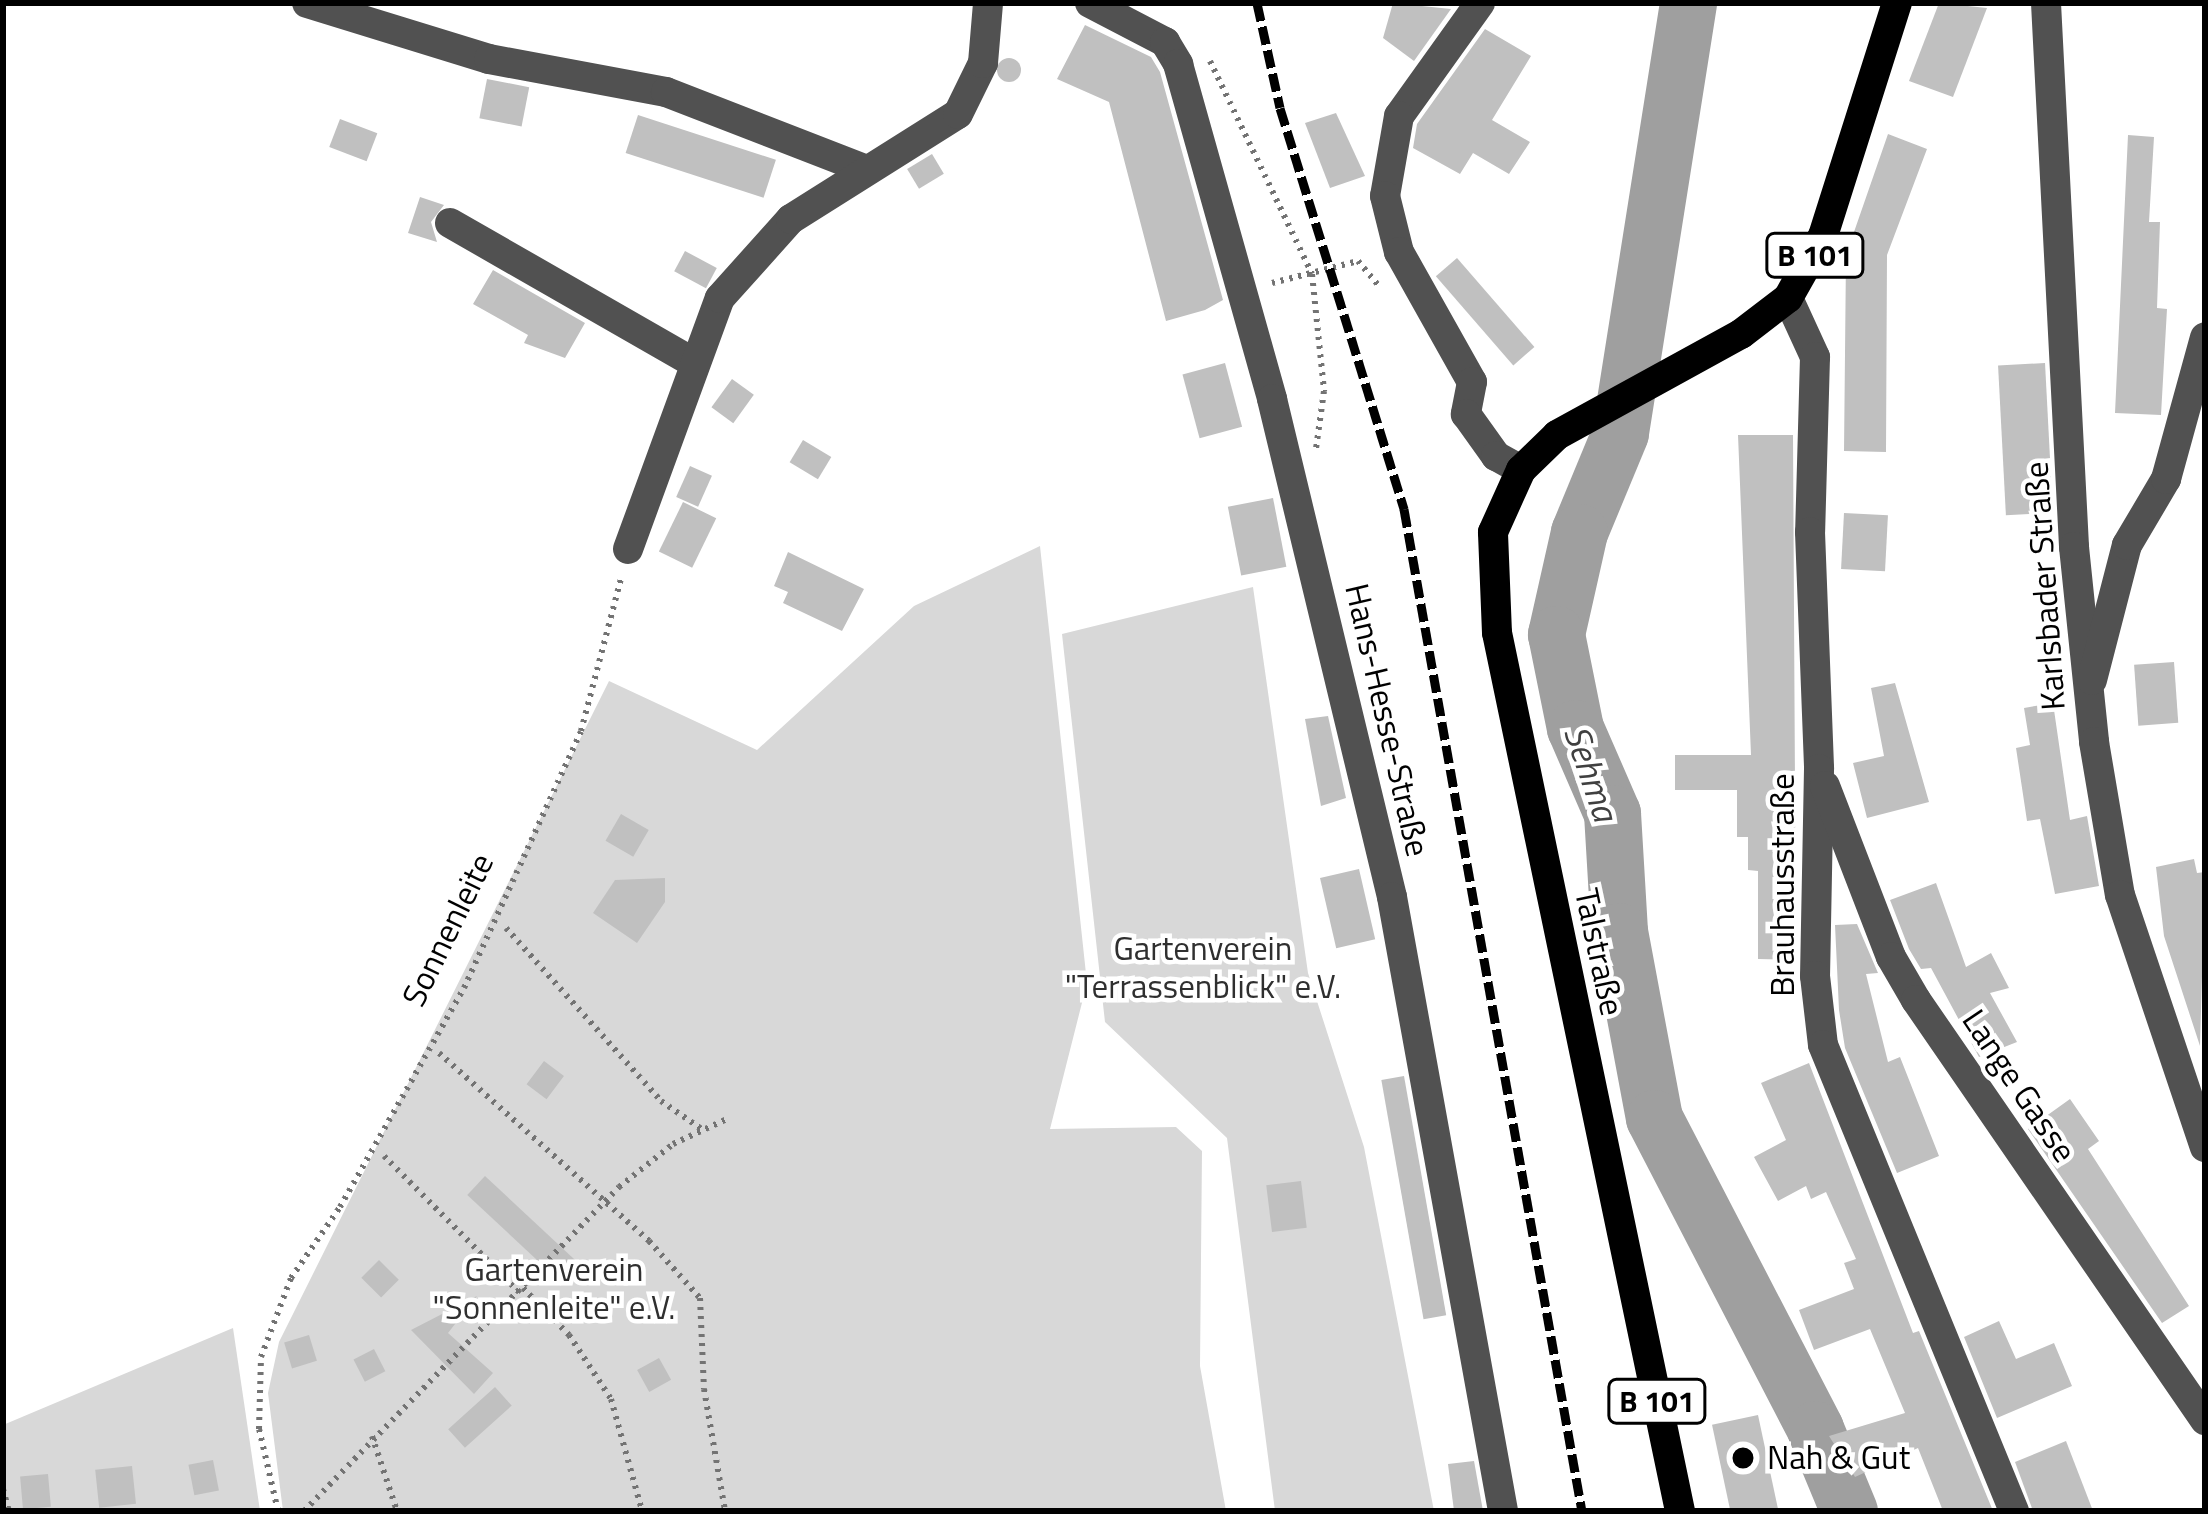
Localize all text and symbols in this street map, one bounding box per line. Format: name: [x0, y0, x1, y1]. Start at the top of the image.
road number: B 101: [1764, 231, 1866, 279]
street label: Karlsbader Straße: [2017, 460, 2073, 712]
street label: Hans-Hesse-Straße: [1336, 580, 1438, 860]
water label: Sehma: [1556, 719, 1628, 827]
street label: Brauhausstraße: [1763, 773, 1803, 997]
street label: Sonnenleite: [394, 847, 502, 1013]
street label: Talstraße: [1566, 885, 1632, 1019]
park label: Gartenverein "Terrassenblick" e.V.: [1065, 929, 1341, 1007]
street label: Lange Gasse: [1954, 1002, 2084, 1170]
park label: Gartenverein "Sonnenleite" e.V.: [433, 1250, 675, 1328]
road number: B 101: [1606, 1377, 1708, 1425]
place label: Nah & Gut: [1767, 1438, 1910, 1478]
marker: Nah & Gut: [1730, 1445, 1756, 1471]

